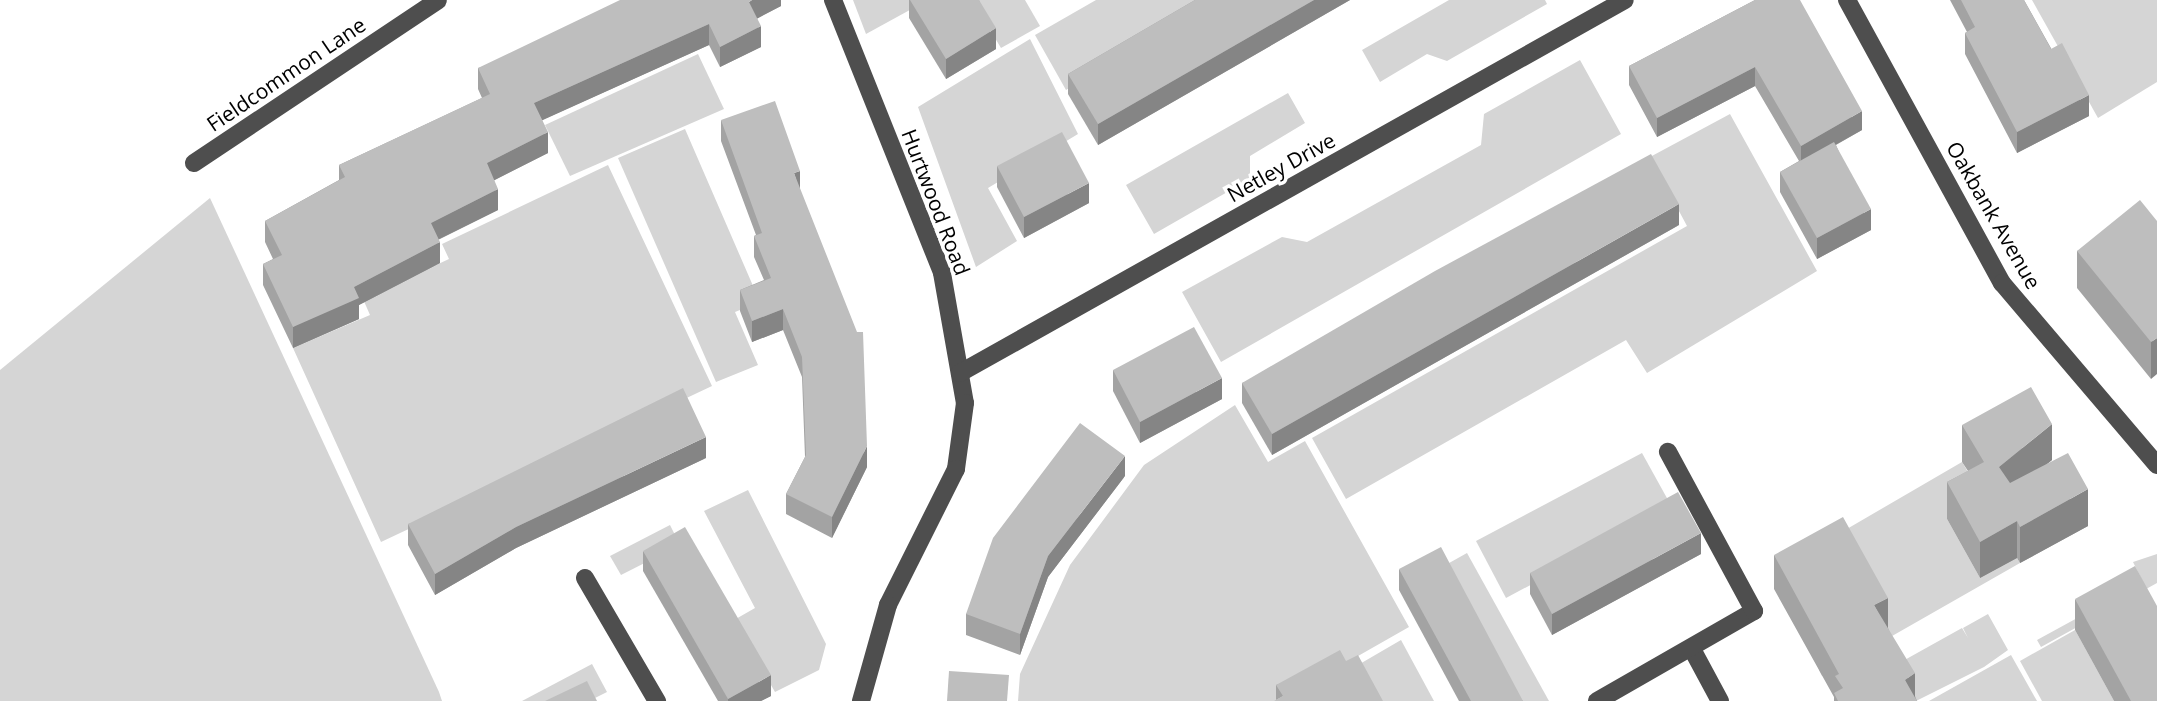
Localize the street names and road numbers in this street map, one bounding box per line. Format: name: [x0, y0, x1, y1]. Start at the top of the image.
street label: Fieldcommon Lane: [202, 12, 370, 136]
street label: Hurtwood Road: [897, 125, 975, 279]
street label: Netley Drive: [1223, 127, 1339, 207]
street label: Oakbank Avenue: [1942, 137, 2046, 293]

